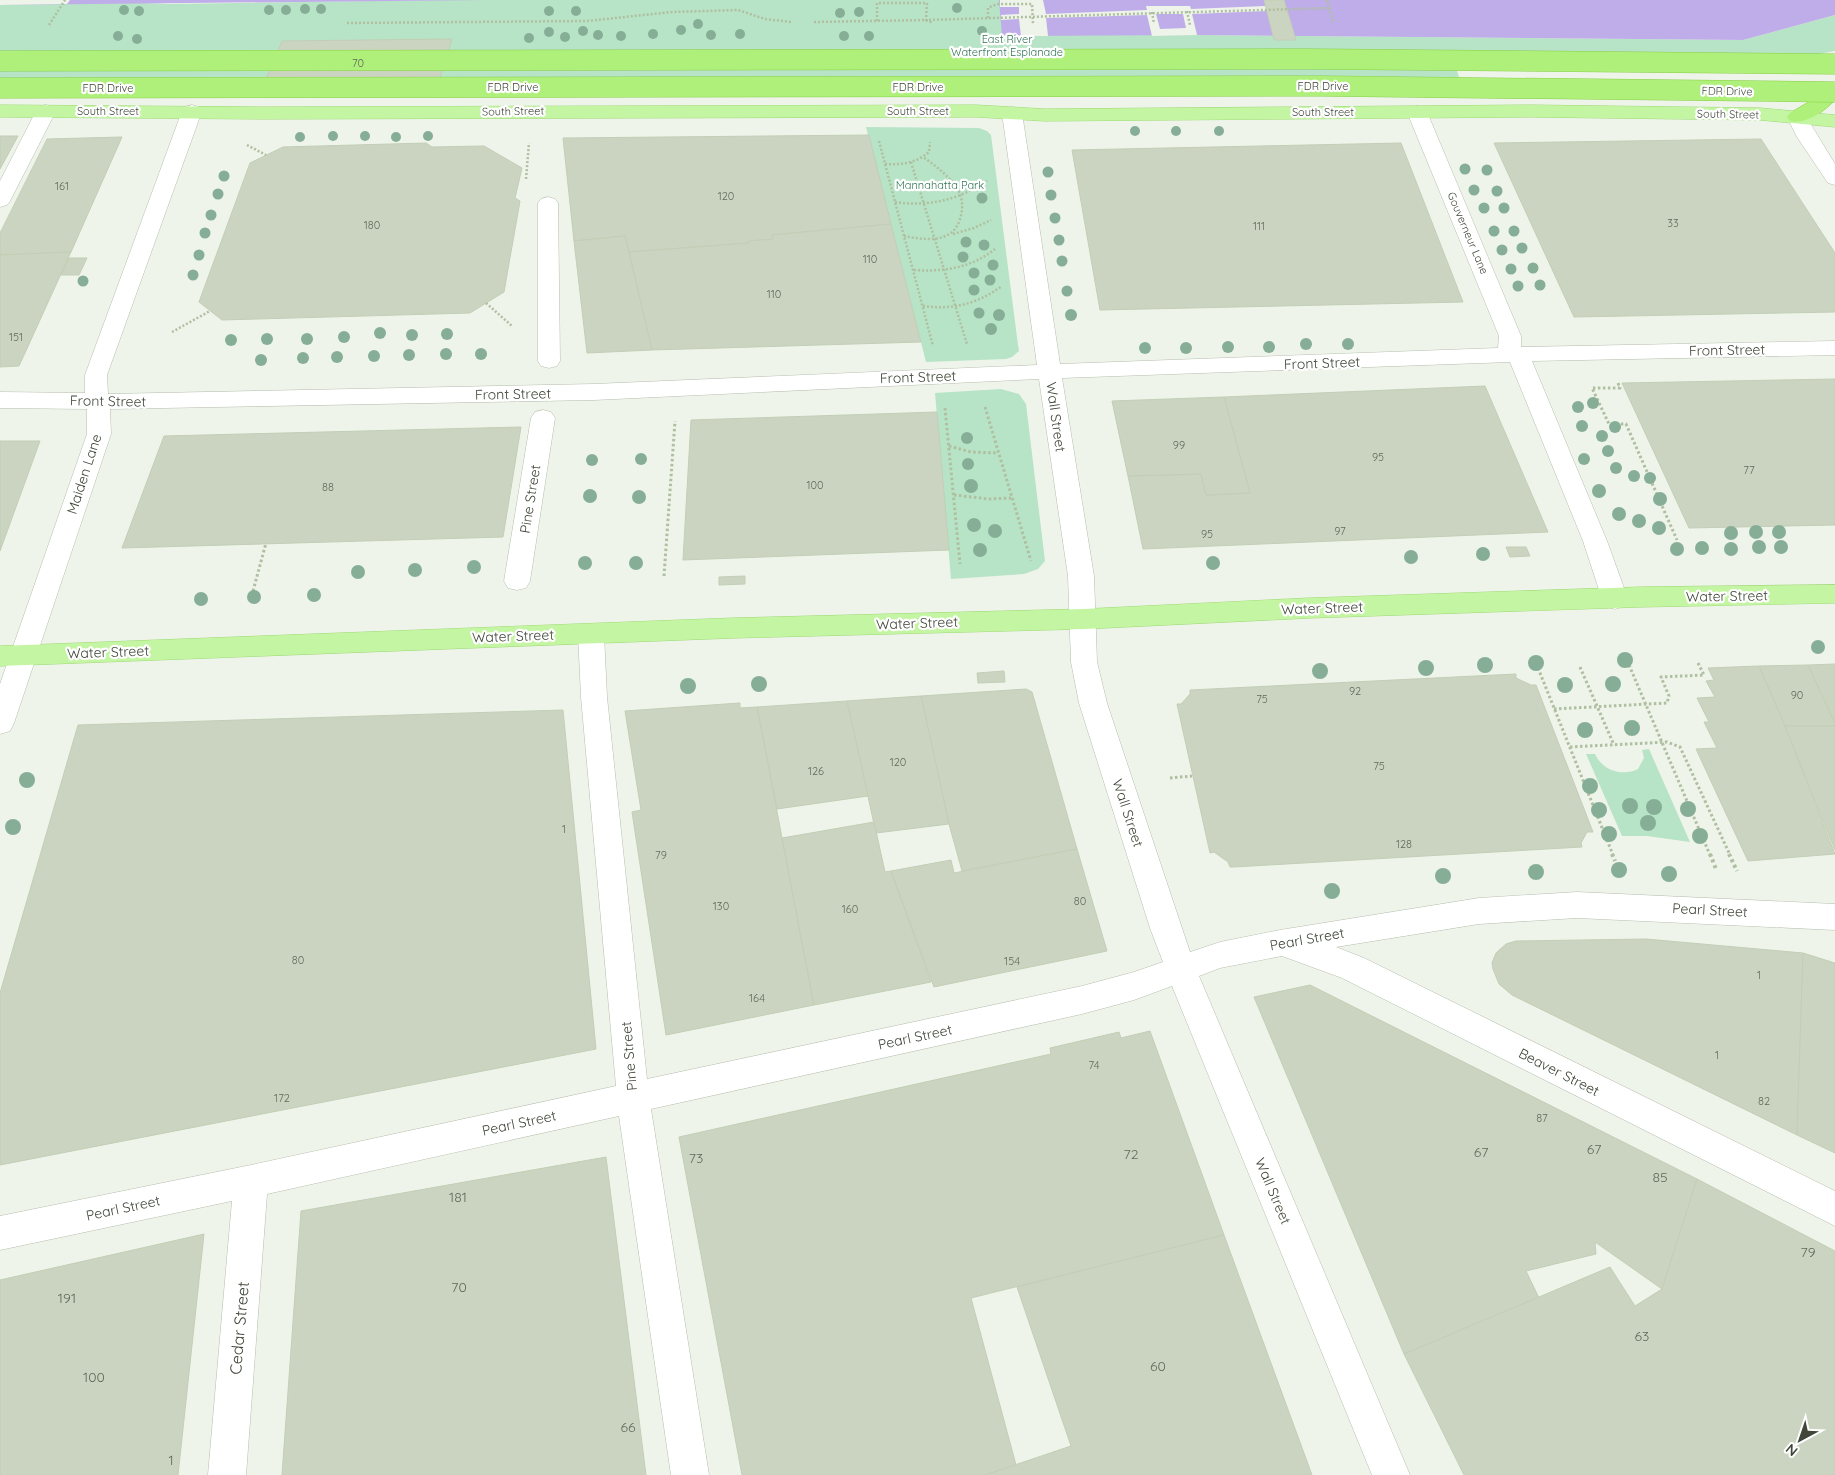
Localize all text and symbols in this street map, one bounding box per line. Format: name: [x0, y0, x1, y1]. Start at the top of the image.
park label: East River Waterfront Esplanade: [951, 32, 1063, 59]
house number: 70: [352, 56, 364, 70]
street label: FDR Drive: [1298, 79, 1349, 93]
street label: FDR Drive: [488, 80, 539, 94]
street label: FDR Drive: [893, 80, 944, 94]
street label: FDR Drive: [83, 81, 134, 95]
street label: FDR Drive: [1701, 84, 1753, 98]
street label: South Street: [482, 103, 544, 119]
street label: South Street: [77, 104, 139, 118]
street label: South Street: [887, 104, 949, 118]
street label: South Street: [1292, 105, 1354, 119]
street label: South Street: [1697, 106, 1759, 122]
park label: Mannahatta Park: [896, 178, 984, 192]
house number: 161: [55, 179, 69, 193]
house number: 120: [718, 189, 734, 203]
street label: Gouverneur Lane: [1444, 190, 1492, 276]
house number: 33: [1667, 216, 1679, 230]
house number: 180: [364, 218, 380, 232]
house number: 111: [1253, 219, 1265, 233]
house number: 110: [863, 252, 877, 266]
house number: 110: [767, 287, 781, 301]
house number: 151: [9, 330, 23, 344]
street label: Front Street: [1689, 340, 1766, 360]
street label: Front Street: [1284, 353, 1361, 373]
street label: Front Street: [880, 367, 957, 387]
street label: Wall Street: [1042, 381, 1070, 453]
street label: Front Street: [475, 384, 552, 404]
street label: Front Street: [70, 391, 147, 411]
street label: Maiden Lane: [63, 432, 105, 516]
house number: 99: [1173, 438, 1185, 452]
house number: 95: [1372, 450, 1384, 464]
street label: Pine Street: [516, 463, 544, 535]
house number: 77: [1743, 463, 1755, 477]
house number: 100: [806, 478, 824, 492]
house number: 88: [322, 480, 334, 494]
house number: 97: [1334, 524, 1346, 538]
house number: 95: [1201, 527, 1213, 541]
street label: Water Street: [1686, 586, 1768, 606]
street label: Water Street: [1281, 598, 1364, 618]
street label: Water Street: [876, 613, 959, 633]
street label: Water Street: [472, 626, 555, 646]
street label: Water Street: [67, 642, 150, 662]
house number: 92: [1349, 684, 1361, 698]
house number: 90: [1791, 688, 1803, 702]
house number: 75: [1256, 692, 1268, 706]
house number: 120: [890, 755, 906, 769]
house number: 75: [1373, 759, 1385, 773]
house number: 126: [808, 764, 824, 778]
street label: Wall Street: [1109, 777, 1148, 850]
house number: 1: [562, 822, 566, 836]
house number: 128: [1396, 837, 1412, 851]
house number: 79: [655, 848, 667, 862]
house number: 80: [1074, 894, 1086, 908]
house number: 130: [713, 899, 729, 913]
street label: Pearl Street: [1672, 899, 1748, 921]
house number: 160: [842, 902, 858, 916]
street label: Pearl Street: [1268, 924, 1346, 954]
house number: 80: [292, 953, 304, 967]
house number: 154: [1004, 954, 1020, 968]
house number: 1: [1757, 968, 1761, 982]
house number: 164: [749, 991, 765, 1005]
street label: Pine Street: [617, 1020, 641, 1091]
street label: Pearl Street: [876, 1020, 954, 1054]
street label: Beaver Street: [1516, 1044, 1603, 1100]
house number: 1: [1715, 1048, 1719, 1062]
house number: 74: [1089, 1058, 1100, 1072]
house number: 172: [274, 1091, 290, 1105]
house number: 82: [1758, 1094, 1770, 1108]
street label: Pearl Street: [480, 1106, 558, 1140]
house number: 87: [1536, 1111, 1548, 1125]
house number: 67: [1587, 1140, 1601, 1158]
house number: 67: [1474, 1143, 1488, 1161]
house number: 72: [1124, 1145, 1139, 1163]
house number: 73: [689, 1149, 703, 1167]
street label: Wall Street: [1251, 1155, 1295, 1227]
house number: 85: [1652, 1168, 1668, 1186]
house number: 181: [449, 1188, 467, 1206]
street label: Pearl Street: [84, 1191, 162, 1225]
house number: 79: [1801, 1243, 1816, 1261]
house number: 70: [451, 1278, 467, 1296]
street label: Cedar Street: [225, 1281, 253, 1375]
house number: 191: [58, 1289, 76, 1307]
house number: 63: [1635, 1327, 1649, 1345]
house number: 60: [1150, 1357, 1166, 1375]
house number: 100: [83, 1368, 105, 1386]
north arrow: [1775, 1415, 1825, 1465]
house number: 66: [620, 1418, 636, 1436]
text: N: [1782, 1440, 1801, 1460]
house number: 1: [168, 1451, 174, 1469]

